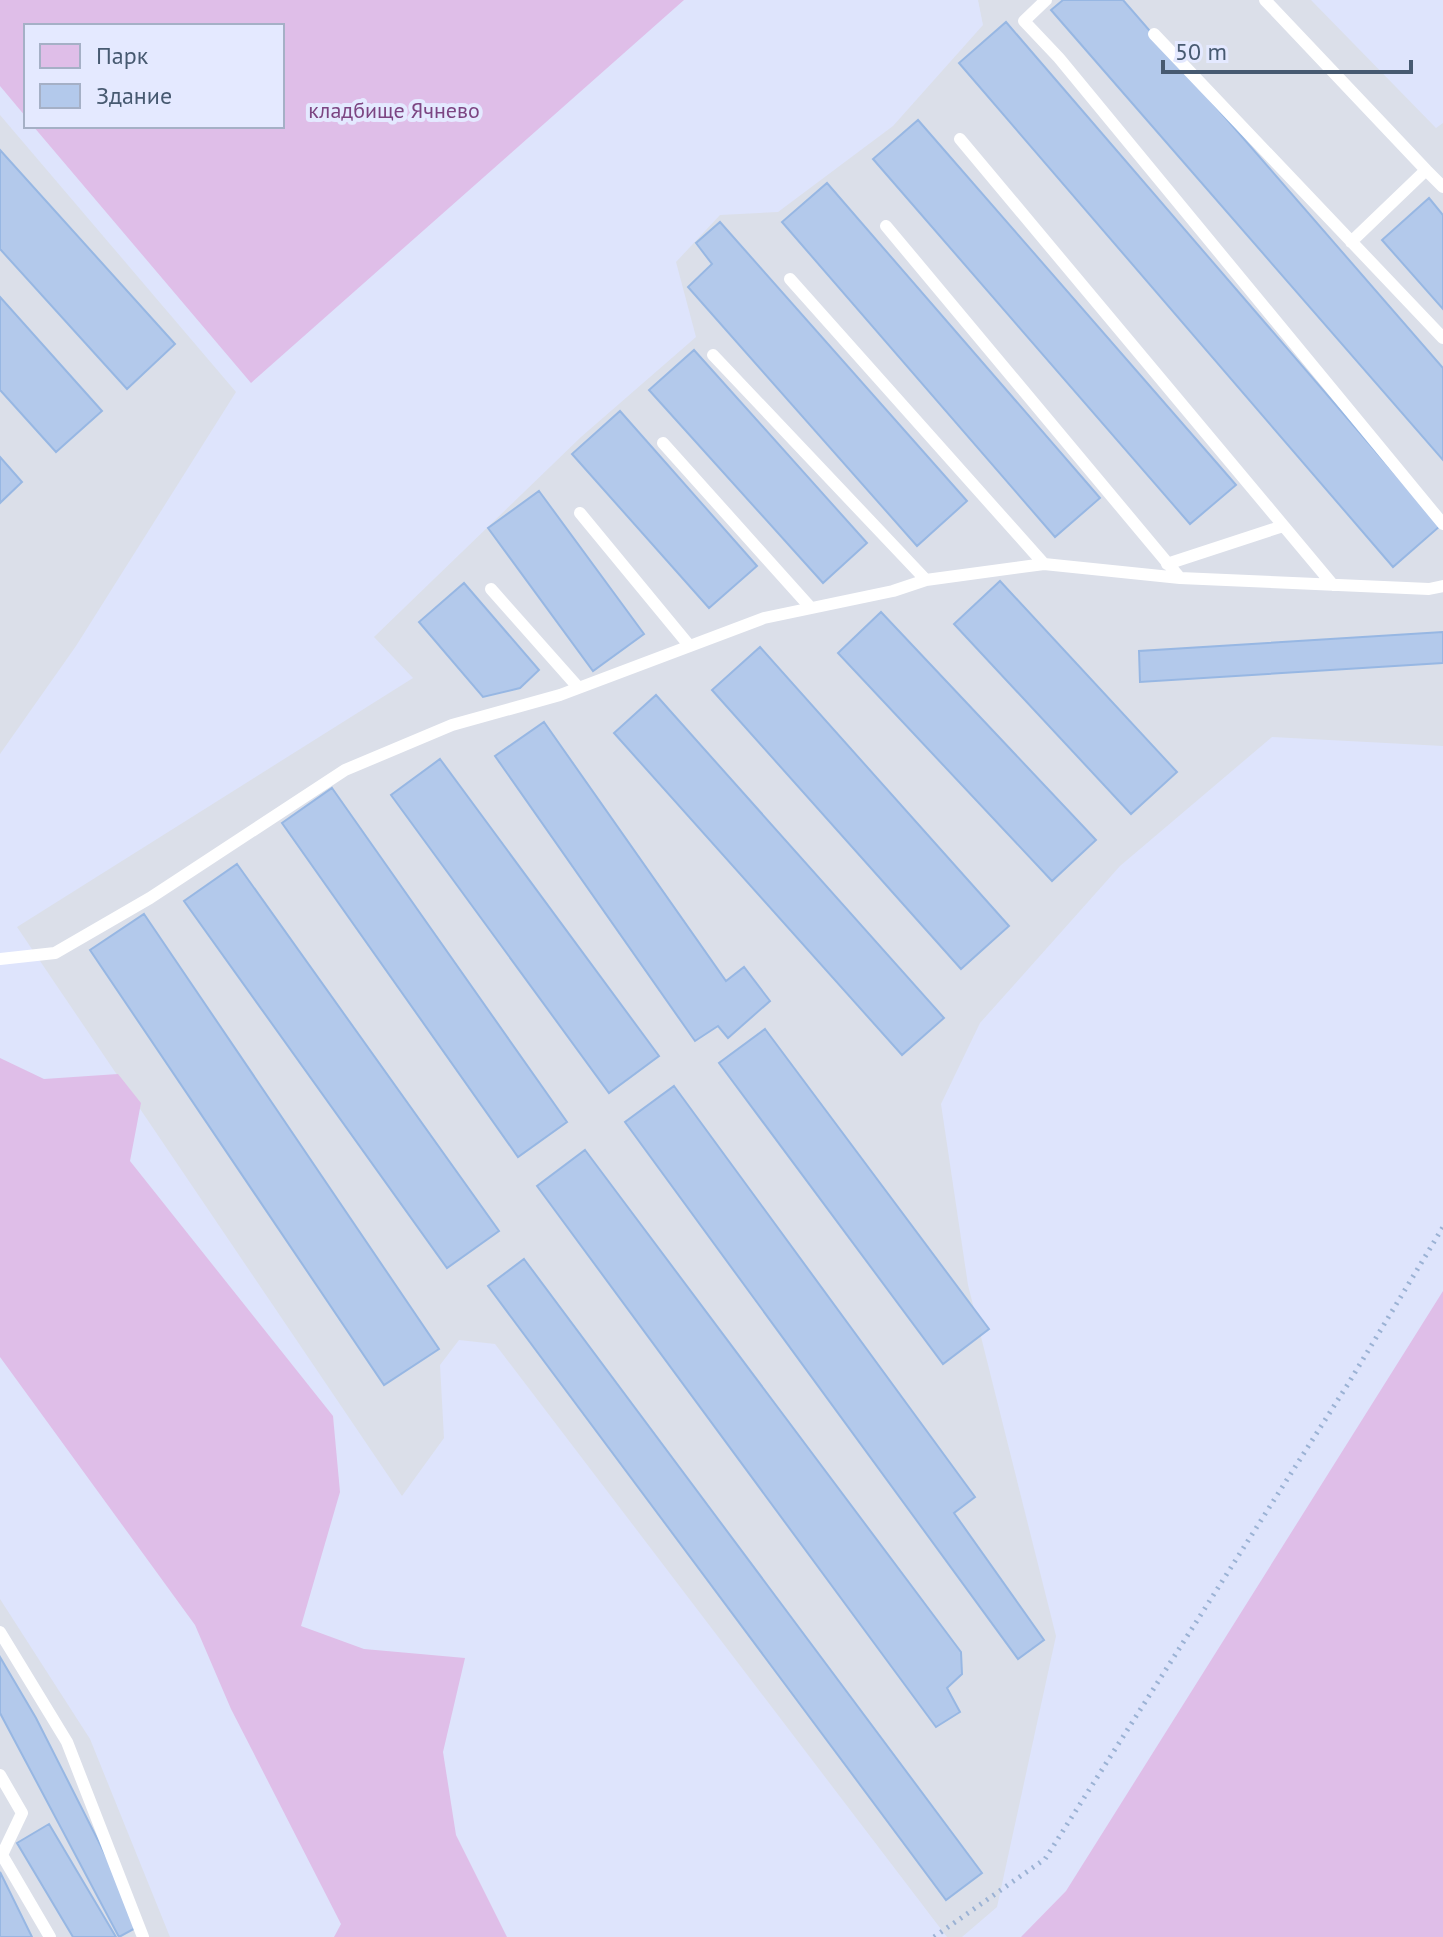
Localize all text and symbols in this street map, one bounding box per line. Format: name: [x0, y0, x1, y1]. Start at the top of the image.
legend: [24, 24, 284, 128]
scale bar: [1163, 24, 1411, 74]
text: 50 m: [1175, 36, 1227, 67]
text: Парк: [96, 40, 149, 71]
text: Здание: [96, 80, 172, 111]
park label: кладбище Ячнево: [308, 96, 480, 124]

